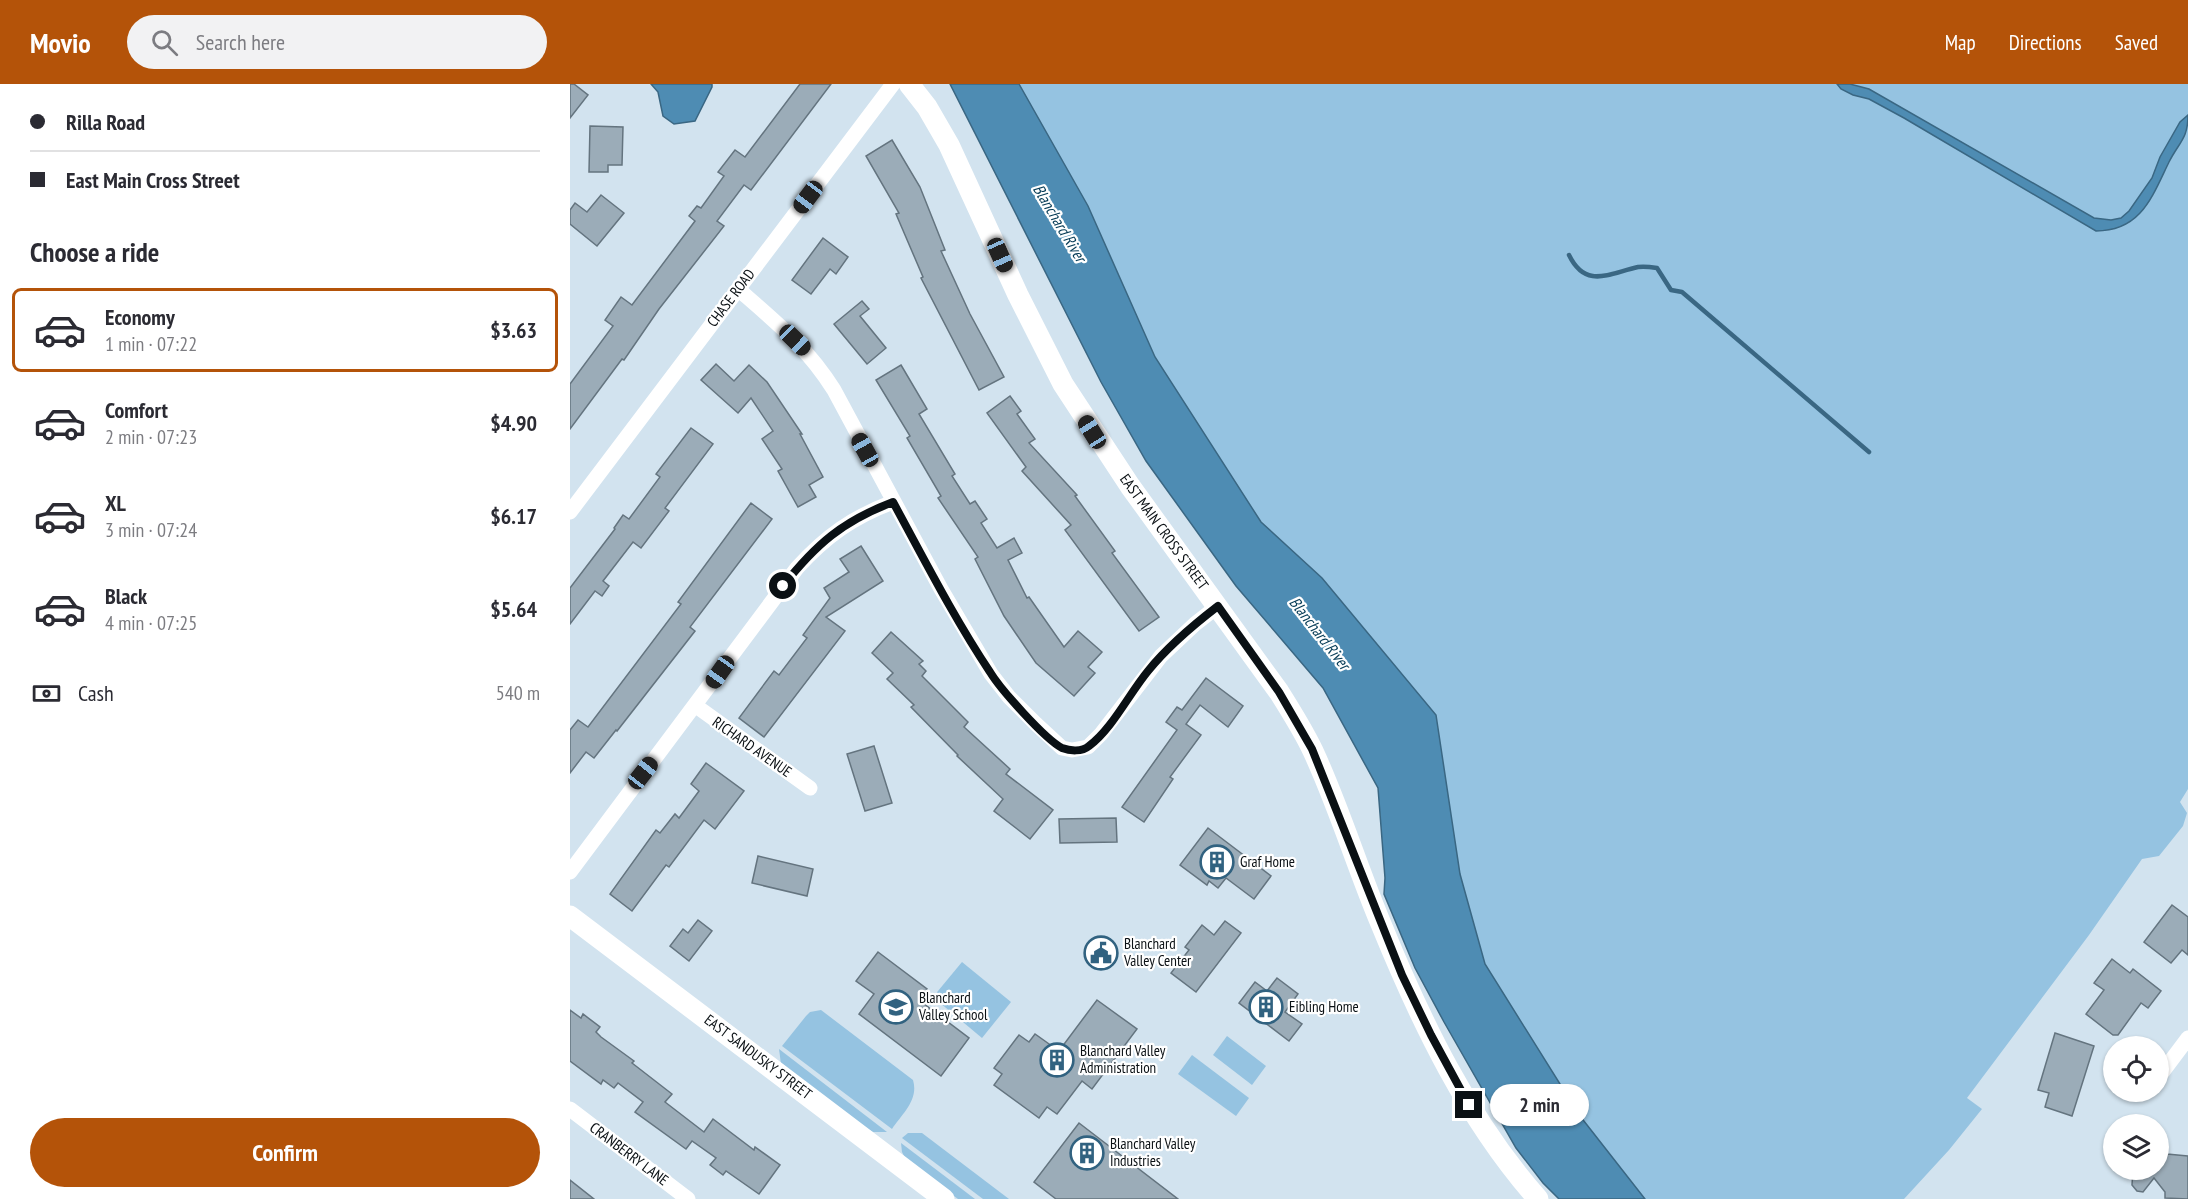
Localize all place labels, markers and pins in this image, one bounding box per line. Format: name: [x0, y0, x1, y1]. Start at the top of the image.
building icon: Graf Home: [1199, 844, 1235, 880]
place label: Graf Home: [1240, 852, 1295, 871]
place label: Blanchard Valley Center: [1123, 934, 1192, 970]
public building icon: Blanchard Valley Center: [1083, 935, 1119, 971]
place label: Blanchard Valley School: [918, 988, 988, 1024]
school or university icon: Blanchard Valley School: [878, 989, 914, 1025]
building icon: Eibling Home: [1248, 989, 1284, 1025]
place label: Eibling Home: [1289, 997, 1359, 1016]
place label: Blanchard Valley Administration: [1080, 1041, 1166, 1077]
building icon: Blanchard Valley Administration: [1039, 1042, 1075, 1078]
place label: Blanchard Valley Industries: [1110, 1134, 1196, 1170]
building icon: Blanchard Valley Industries: [1069, 1135, 1105, 1171]

